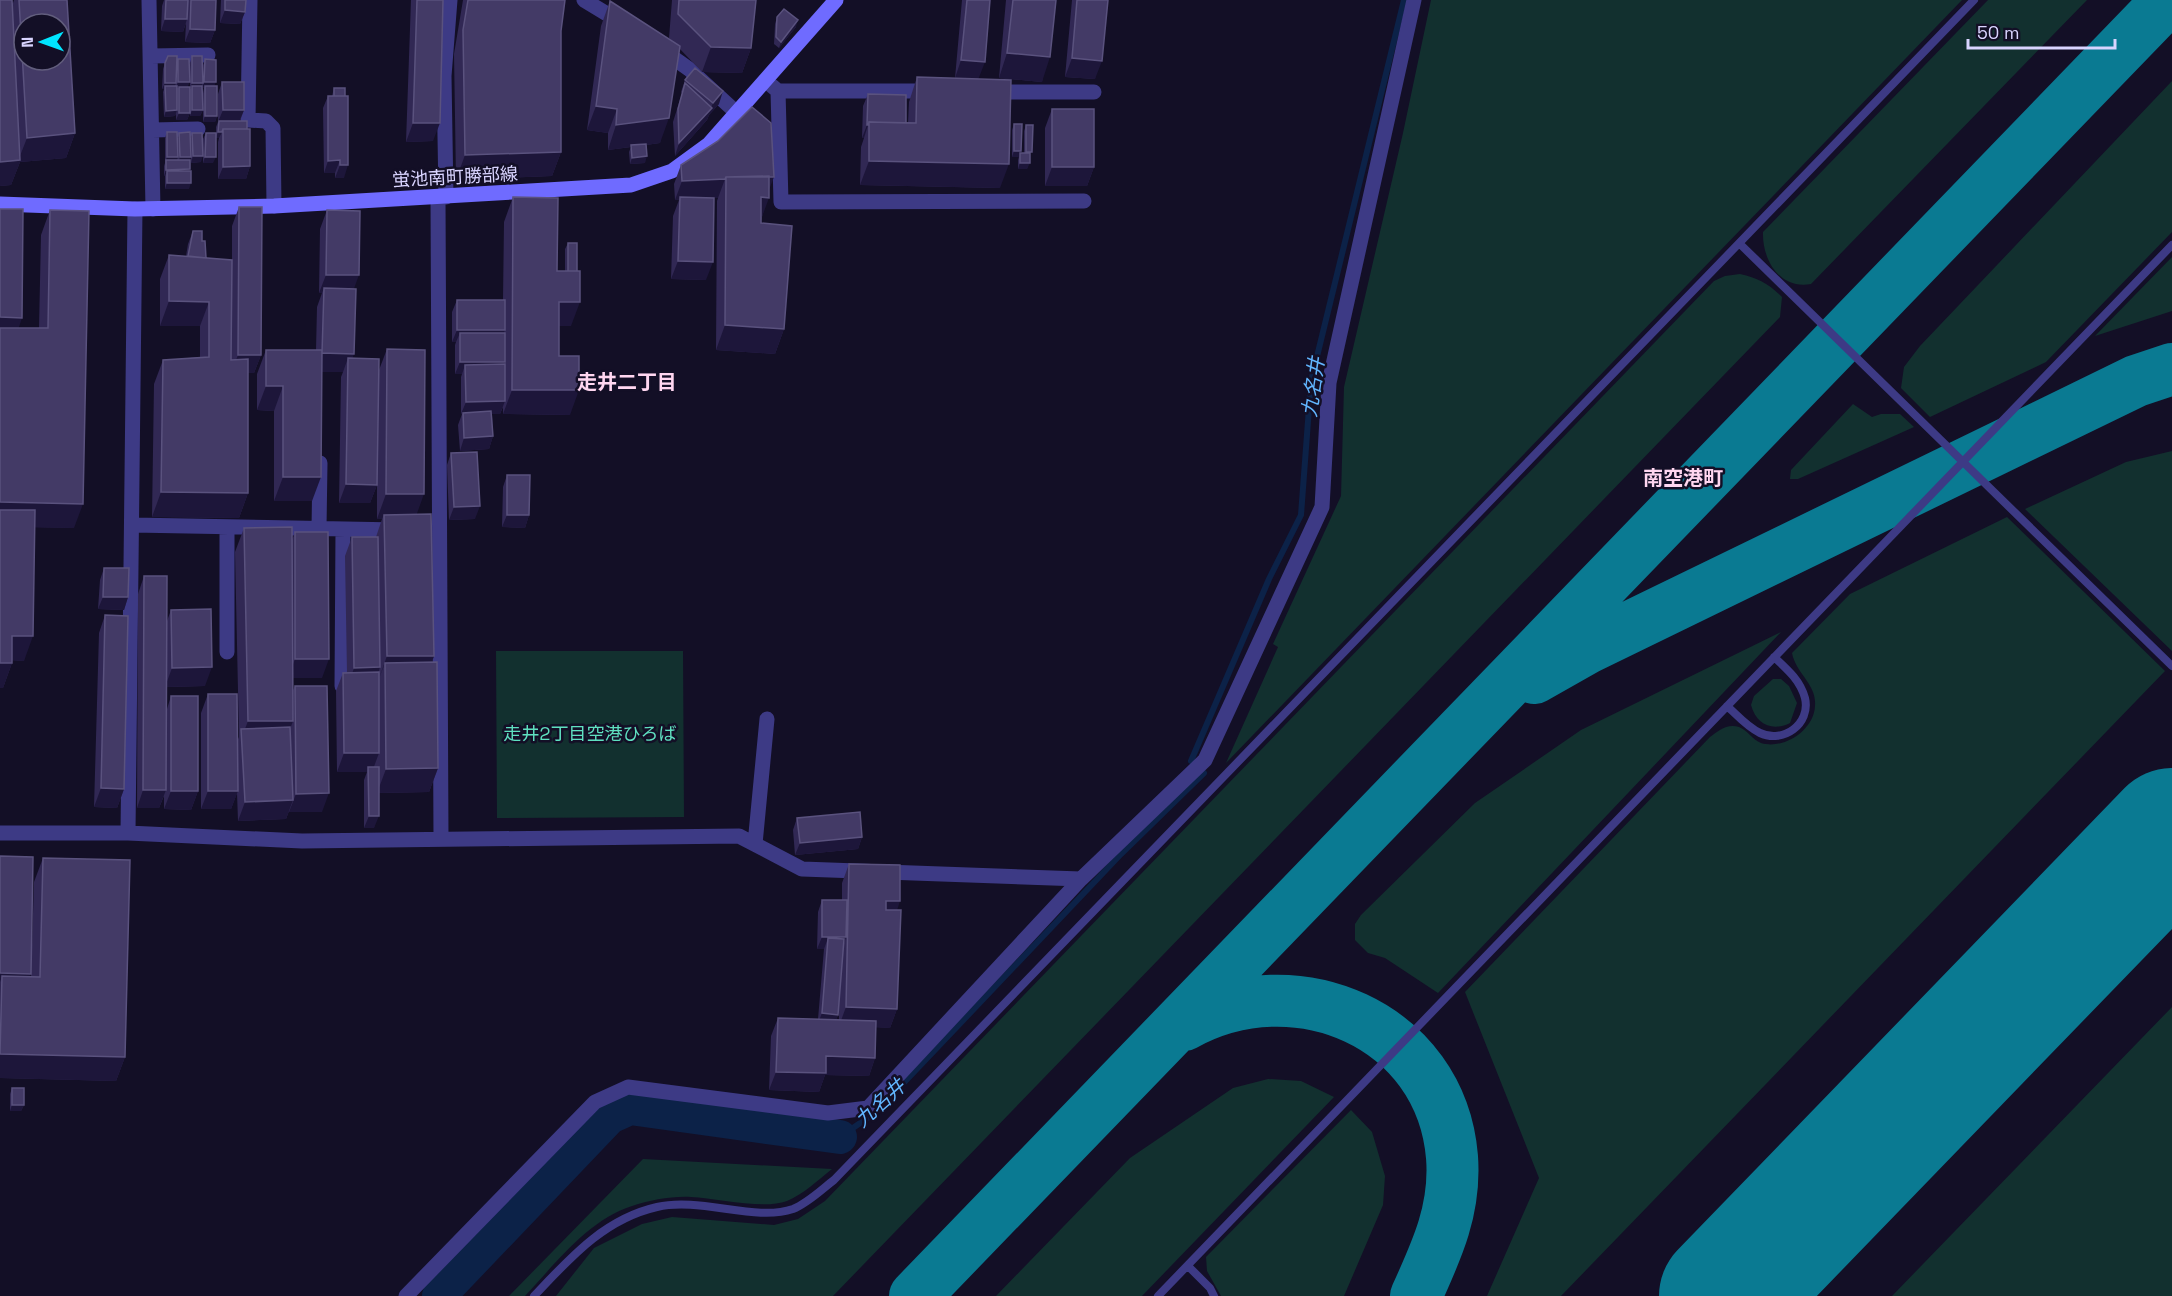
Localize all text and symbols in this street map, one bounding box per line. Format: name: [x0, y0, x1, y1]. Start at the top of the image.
north arrow: [12, 12, 72, 72]
scale bar: [1968, 12, 2115, 50]
text: 50 m: [1977, 21, 2019, 44]
text: N: [17, 37, 38, 48]
street label: 蛍池南町勝部線: [391, 162, 518, 191]
water label: 九名井: [1296, 354, 1330, 419]
district label: 走井二丁目: [577, 369, 677, 395]
district label: 南空港町: [1643, 465, 1723, 491]
park label: 走井2丁目空港ひろば: [504, 722, 676, 745]
water label: 九名井: [849, 1072, 912, 1133]

